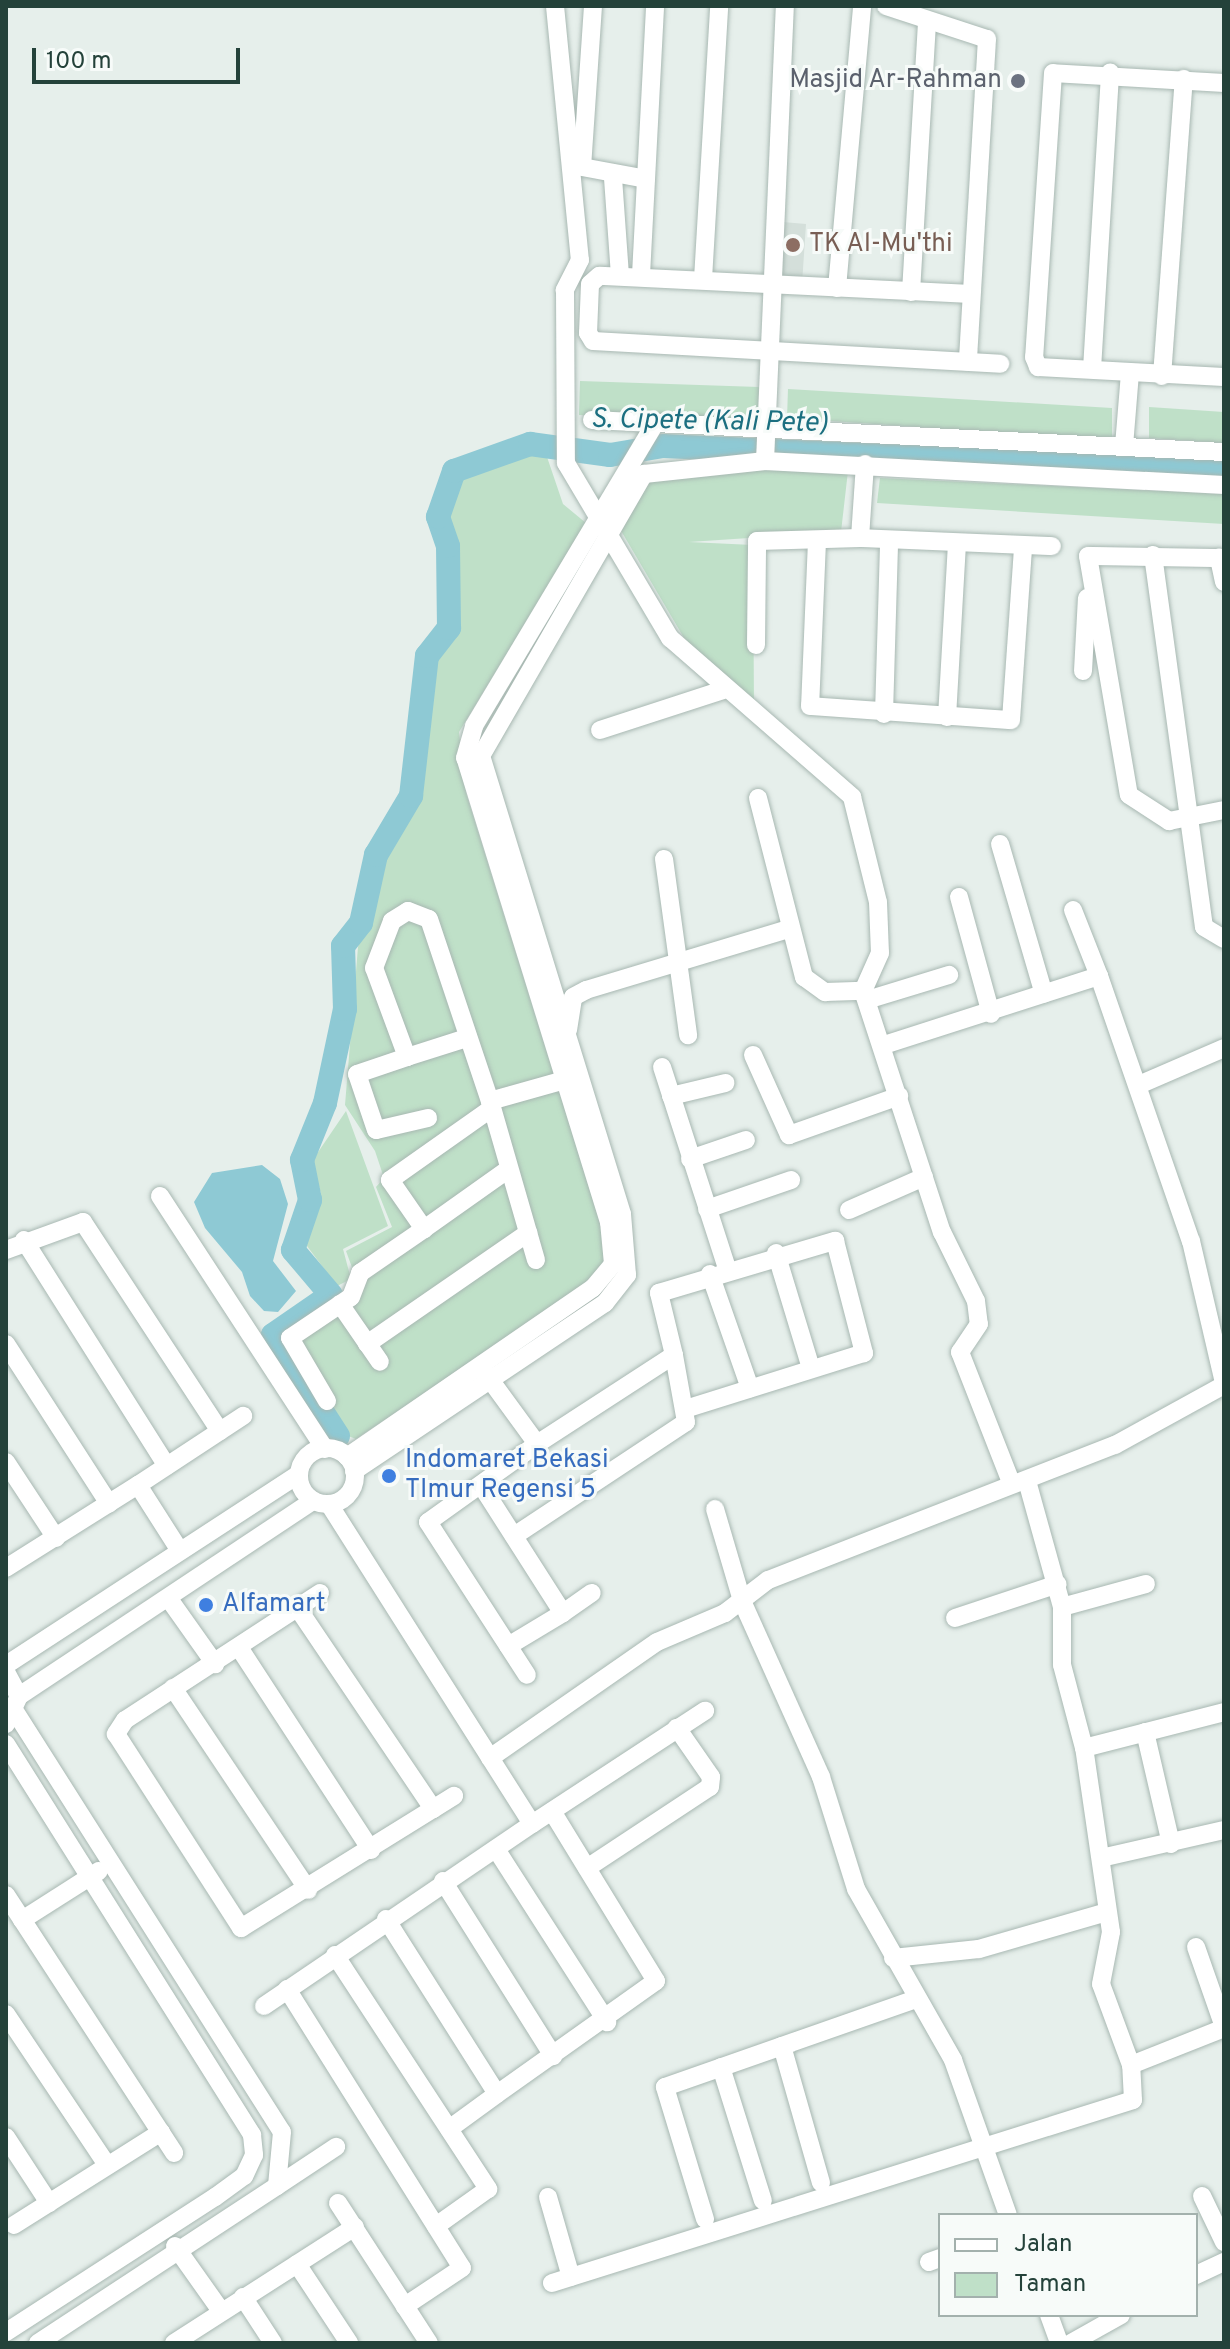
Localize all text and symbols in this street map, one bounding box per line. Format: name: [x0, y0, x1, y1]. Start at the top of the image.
scale bar: [36, 32, 244, 82]
text: 100 m: [46, 47, 112, 77]
place label: Masjid Ar-Rahman: [788, 65, 1002, 97]
marker: Masjid Ar-Rahman: [1009, 72, 1027, 90]
place label: TK Al-Mu'thi: [809, 229, 954, 261]
marker: TK Al-Mu'thi: [784, 236, 802, 254]
water label: S. Cipete (Kali Pete): [590, 403, 828, 441]
place label: Indomaret Bekasi TImur Regensi 5: [405, 1445, 609, 1506]
marker: Indomaret Bekasi TImur Regensi 5: [380, 1467, 398, 1485]
place label: Alfamart: [222, 1589, 326, 1621]
marker: Alfamart: [197, 1596, 215, 1614]
legend: [938, 2213, 1198, 2317]
text: Jalan: [1014, 2230, 1072, 2260]
text: Taman: [1014, 2270, 1086, 2300]

